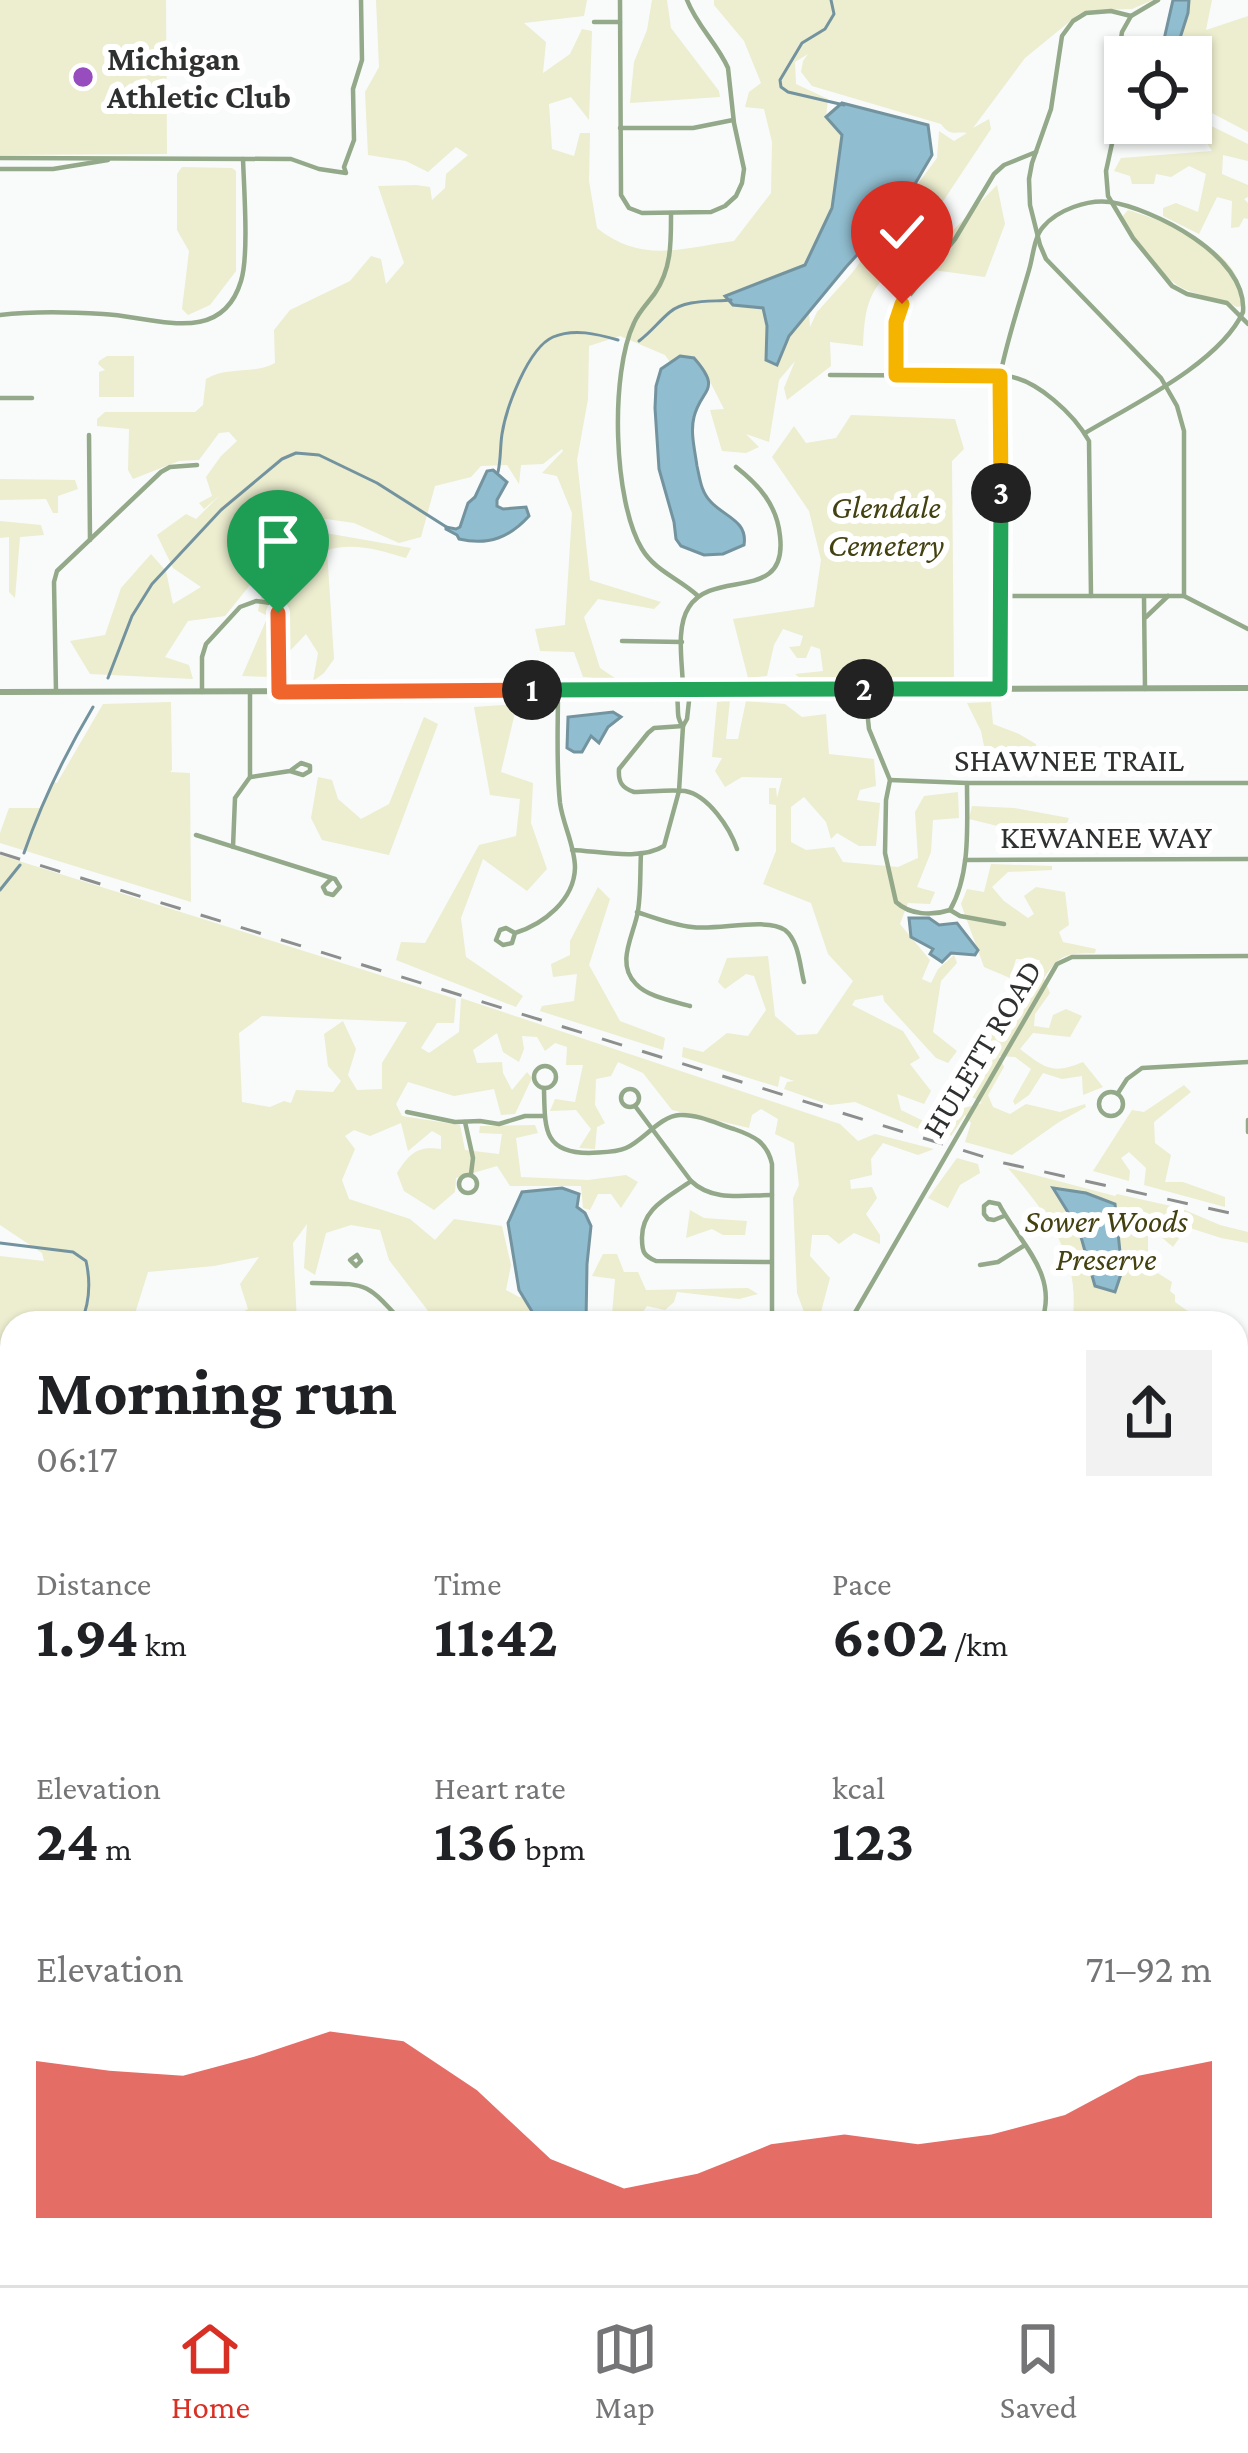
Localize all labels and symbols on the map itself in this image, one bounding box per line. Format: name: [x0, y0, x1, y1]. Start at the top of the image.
place label: Michigan Athletic Club: [106, 40, 291, 115]
marker: Michigan Athletic Club: [70, 64, 96, 90]
pin: [851, 181, 953, 304]
pin: 3: [971, 463, 1031, 523]
park label: Glendale Cemetery: [828, 488, 945, 563]
pin: [227, 490, 329, 613]
pin: 2: [834, 659, 894, 719]
pin: 1: [502, 660, 562, 720]
street label: SHAWNEE TRAIL: [954, 741, 1184, 778]
street label: KEWANEE WAY: [1000, 818, 1212, 855]
street label: HULETT ROAD: [914, 953, 1049, 1144]
park label: Sower Woods Preserve: [1024, 1202, 1189, 1277]

